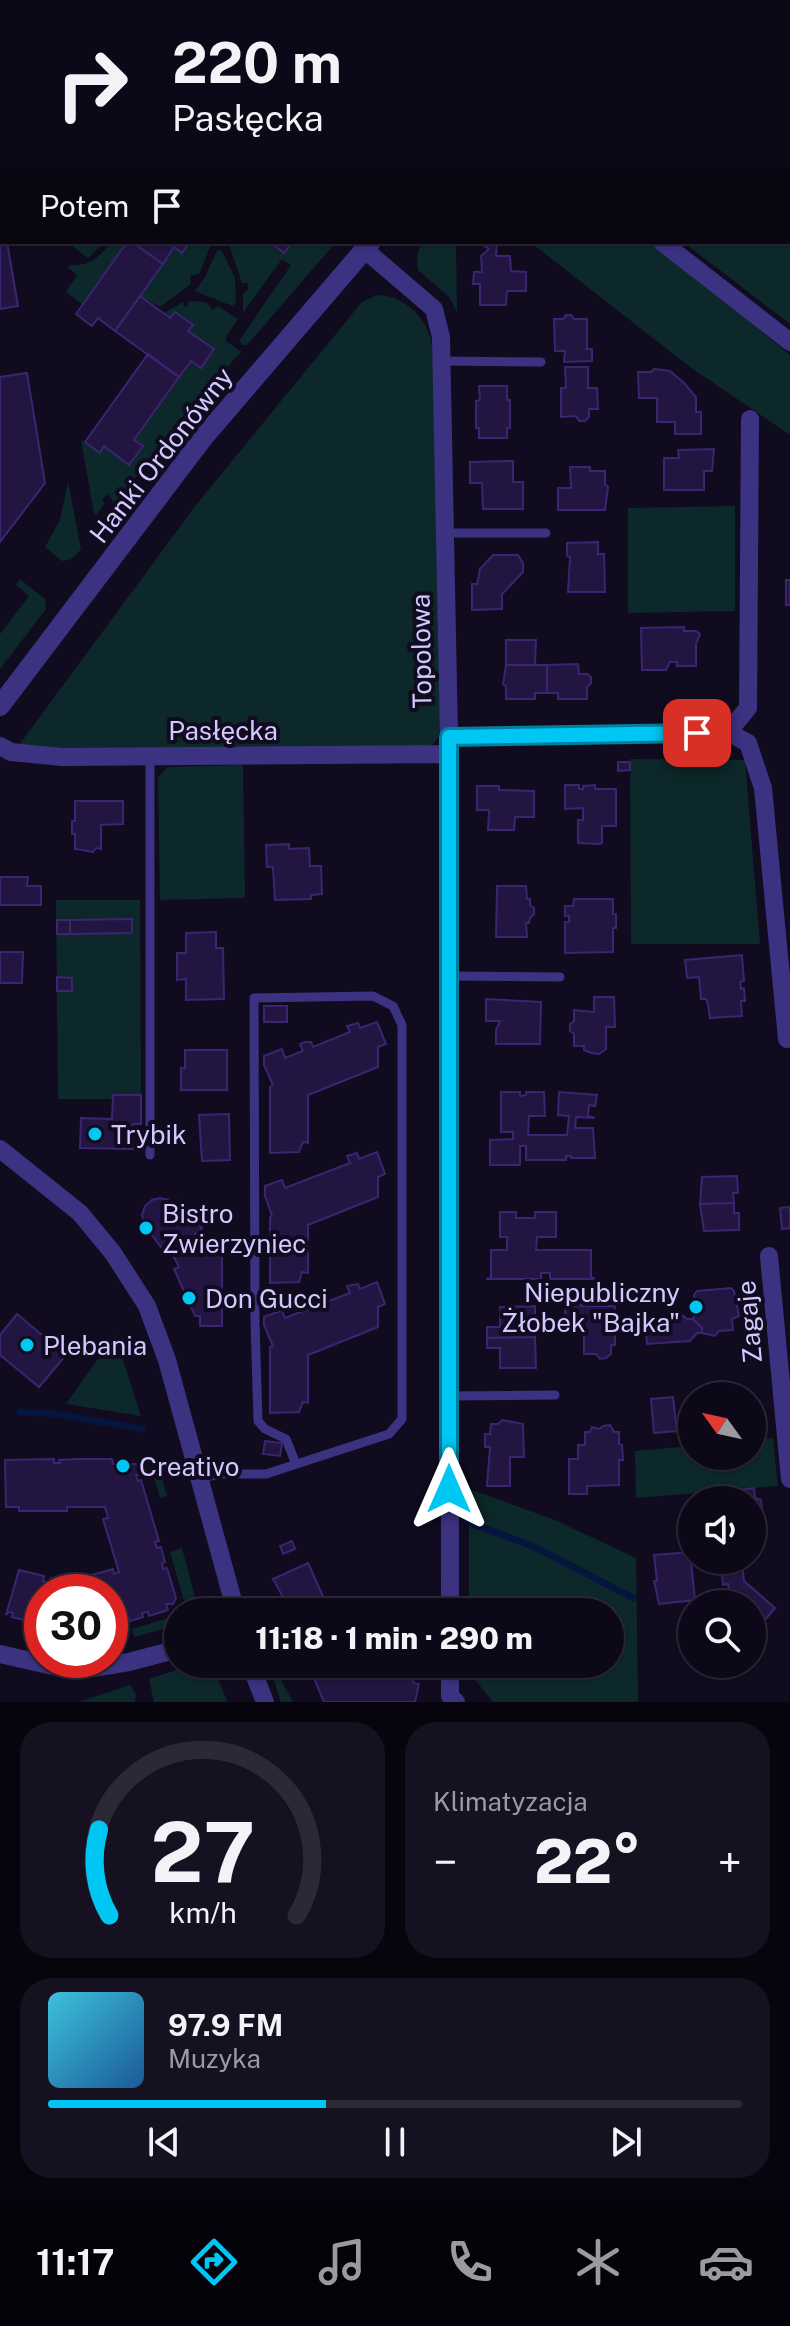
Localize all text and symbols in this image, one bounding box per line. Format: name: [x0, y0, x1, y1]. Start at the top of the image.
text: 220 m: [172, 30, 342, 96]
icon: right: [40, 32, 144, 136]
text: Pasłęcka: [172, 97, 324, 139]
icon: arrive: [145, 184, 189, 228]
text: Potem: [40, 188, 129, 224]
street label: Hanki Ordonówny: [83, 361, 239, 549]
street label: Topolowa: [405, 593, 437, 709]
pin: [663, 699, 731, 767]
icon: arrive: [675, 711, 719, 755]
street label: Pasłęcka: [168, 715, 278, 746]
place label: Trybik: [111, 1119, 187, 1150]
marker: Trybik: [86, 1125, 104, 1143]
place label: Bistro Zwierzyniec: [162, 1198, 307, 1259]
marker: Bistro Zwierzyniec: [137, 1219, 155, 1237]
place label: Niepubliczny Żłobek "Bajka": [501, 1277, 680, 1338]
street label: Zagaje: [730, 1279, 768, 1365]
place label: Don Gucci: [205, 1283, 328, 1314]
marker: Don Gucci: [180, 1289, 198, 1307]
marker: Niepubliczny Żłobek "Bajka": [687, 1298, 705, 1316]
place label: Plebania: [43, 1330, 147, 1361]
marker: Plebania: [18, 1336, 36, 1354]
north arrow: [678, 1382, 766, 1470]
map controls: [678, 1382, 766, 1678]
position arrow: [407, 1447, 491, 1531]
place label: Creativo: [139, 1451, 239, 1482]
marker: Creativo: [114, 1457, 132, 1475]
button: sound: [678, 1486, 766, 1574]
speed limit sign: 30: [24, 1574, 128, 1678]
button: search: [678, 1590, 766, 1678]
text: 11:18 · 1 min · 290 m: [255, 1620, 533, 1656]
text: Klimatyzacja: [433, 1786, 588, 1817]
text: 27: [150, 1803, 255, 1901]
text: 22°: [534, 1826, 641, 1897]
text: −: [433, 1836, 457, 1888]
text: +: [718, 1836, 742, 1888]
text: km/h: [169, 1896, 236, 1929]
text: 97.9 FM: [168, 2007, 283, 2043]
text: Muzyka: [168, 2043, 261, 2074]
icon: previous: [142, 2120, 186, 2164]
icon: pause: [373, 2120, 417, 2164]
icon: next: [604, 2120, 648, 2164]
icon: directions: [186, 2234, 242, 2290]
icon: music: [314, 2234, 370, 2290]
icon: phone: [442, 2234, 498, 2290]
icon: climate: [570, 2234, 626, 2290]
icon: car: [698, 2234, 754, 2290]
text: 11:17: [36, 2241, 114, 2283]

